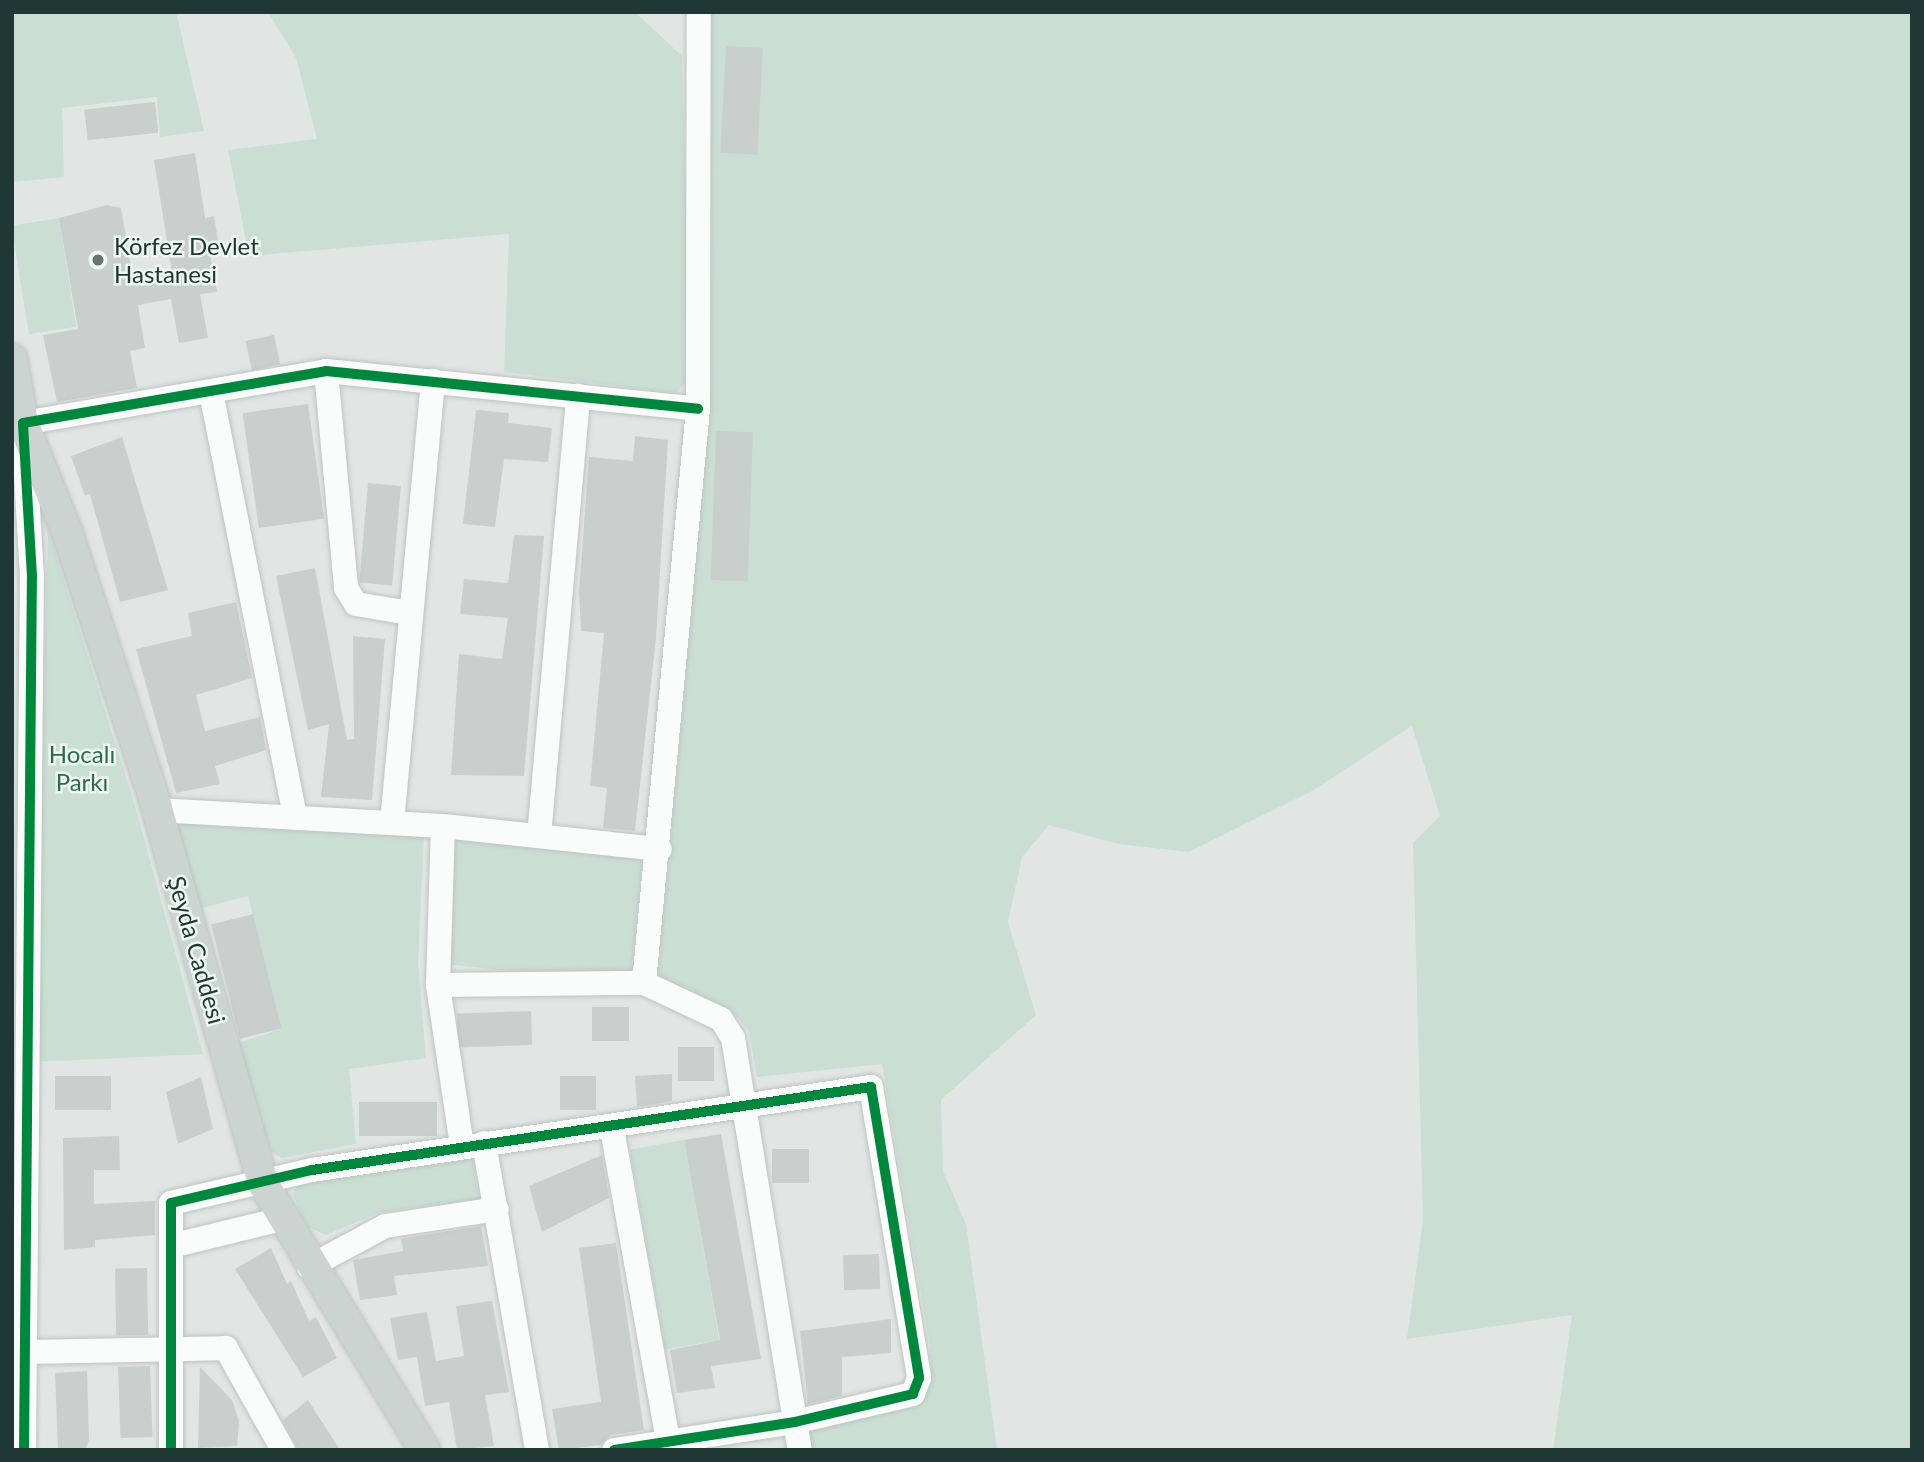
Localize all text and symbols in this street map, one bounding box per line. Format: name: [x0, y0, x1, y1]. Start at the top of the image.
place label: Körfez Devlet Hastanesi: [114, 232, 259, 288]
marker: Körfez Devlet Hastanesi: [88, 250, 108, 270]
park label: Hocalı Parkı: [49, 740, 115, 796]
street label: Şeyda Caddesi: [162, 873, 232, 1027]

